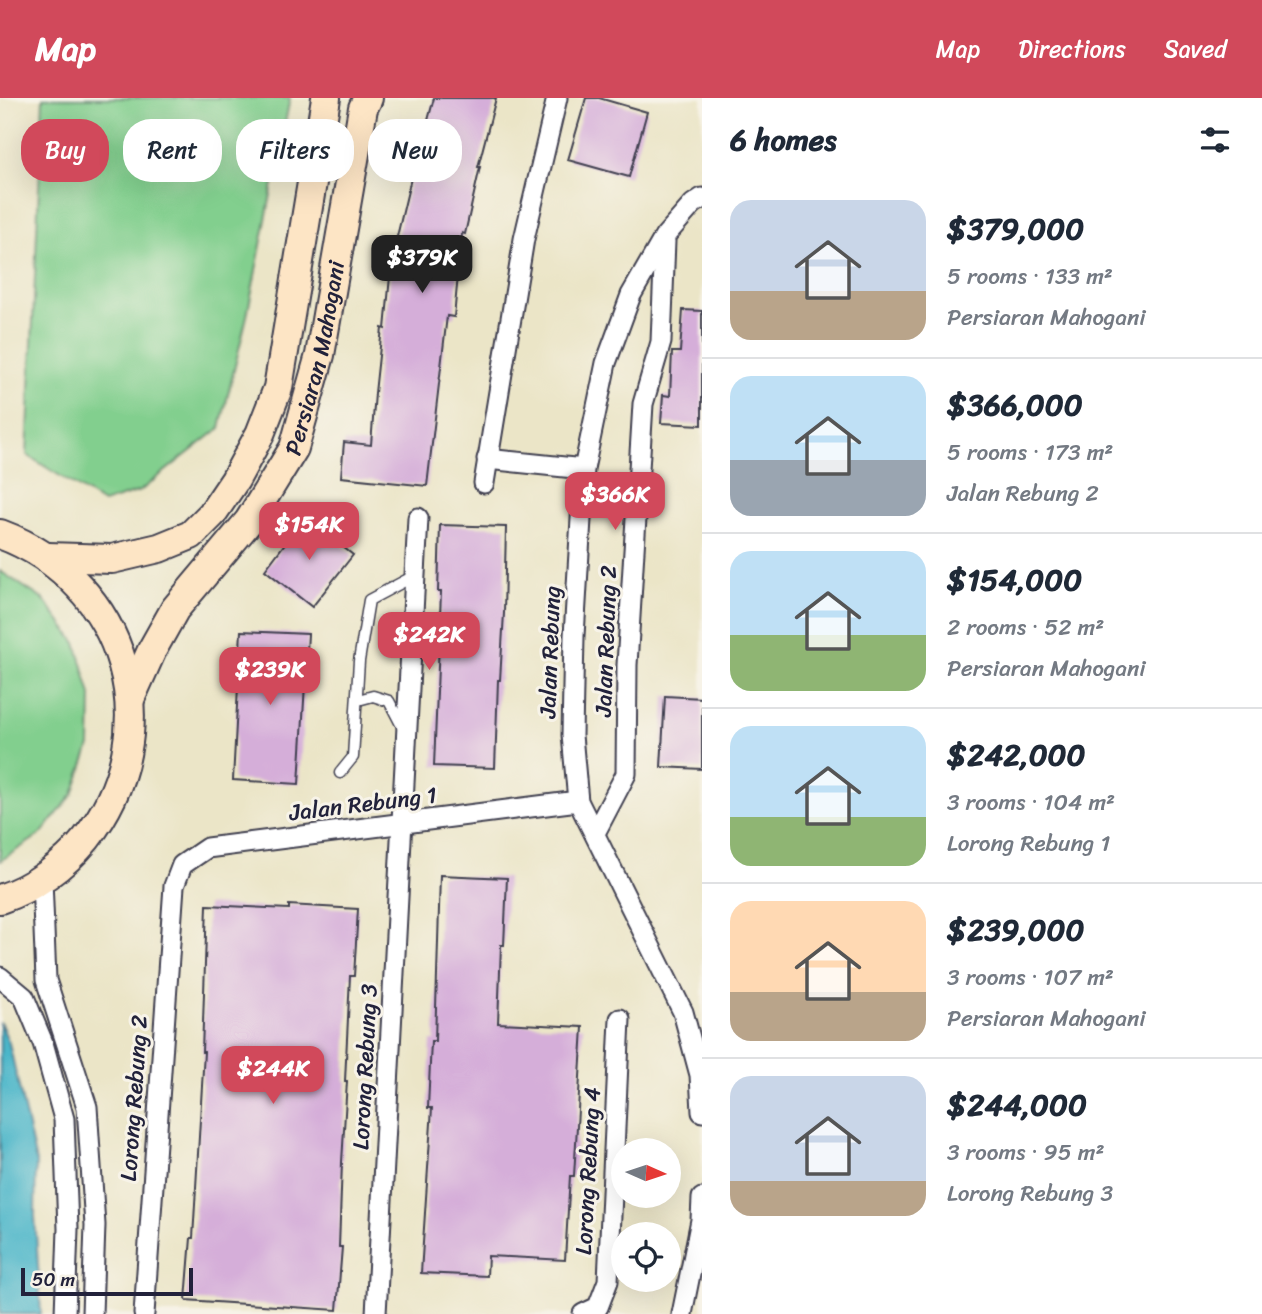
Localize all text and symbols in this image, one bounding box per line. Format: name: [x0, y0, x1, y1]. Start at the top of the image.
text: Map: [35, 20, 96, 78]
text: Map: [936, 28, 980, 70]
text: Directions: [1018, 28, 1126, 70]
text: Saved: [1164, 28, 1227, 70]
text: 6 homes: [730, 113, 837, 167]
chip: Buy: [21, 119, 109, 182]
chip: Rent: [123, 119, 222, 182]
chip: Filters: [236, 119, 354, 182]
chip: New: [368, 119, 462, 182]
icon: filters: [1196, 121, 1234, 159]
text: $379,000: [947, 202, 1084, 256]
icon: home: [786, 228, 870, 312]
pin: $379K: [373, 236, 471, 295]
text: $379K: [387, 237, 457, 278]
text: 5 rooms · 133 m²: [947, 256, 1113, 297]
street label: Persiaran Mahogani: [272, 257, 357, 460]
text: Persiaran Mahogani: [947, 297, 1146, 338]
text: $366,000: [947, 378, 1083, 432]
icon: home: [786, 404, 870, 488]
text: 5 rooms · 173 m²: [947, 432, 1113, 473]
pin: $366K: [566, 472, 664, 532]
text: Jalan Rebung 2: [947, 473, 1099, 514]
text: $366K: [581, 474, 649, 515]
pin: $154K: [260, 503, 358, 562]
text: $154K: [275, 504, 343, 545]
text: $154,000: [947, 553, 1082, 607]
street label: Jalan Rebung 2: [583, 564, 629, 719]
icon: home: [786, 579, 870, 663]
street label: Jalan Rebung: [527, 585, 573, 720]
text: 2 rooms · 52 m²: [947, 607, 1104, 648]
pin: $242K: [380, 612, 478, 672]
text: $242K: [394, 614, 464, 655]
pin: $239K: [221, 648, 319, 707]
text: Persiaran Mahogani: [947, 648, 1146, 689]
text: $239K: [235, 649, 305, 690]
text: $242,000: [947, 728, 1086, 782]
icon: home: [786, 754, 870, 838]
street label: Jalan Rebung 1: [286, 775, 439, 834]
text: 3 rooms · 104 m²: [947, 782, 1115, 823]
text: Lorong Rebung 1: [947, 823, 1110, 864]
text: $239,000: [947, 903, 1084, 957]
icon: home: [786, 929, 870, 1013]
text: 3 rooms · 107 m²: [947, 957, 1114, 998]
street label: Lorong Rebung 3: [340, 983, 390, 1151]
text: Persiaran Mahogani: [947, 998, 1146, 1039]
street label: Lorong Rebung 2: [108, 1013, 160, 1183]
pin: $244K: [224, 1046, 322, 1106]
text: $244K: [237, 1048, 309, 1089]
text: $244,000: [947, 1078, 1087, 1132]
street label: Lorong Rebung 4: [563, 1086, 613, 1256]
icon: home: [786, 1104, 870, 1188]
text: 3 rooms · 95 m²: [947, 1132, 1104, 1173]
north arrow: [611, 1138, 681, 1208]
map controls: [611, 1138, 681, 1292]
text: Lorong Rebung 3: [947, 1173, 1113, 1214]
button: locate: [611, 1222, 681, 1292]
text: 50 m: [32, 1263, 75, 1296]
scale bar: [21, 1265, 192, 1297]

